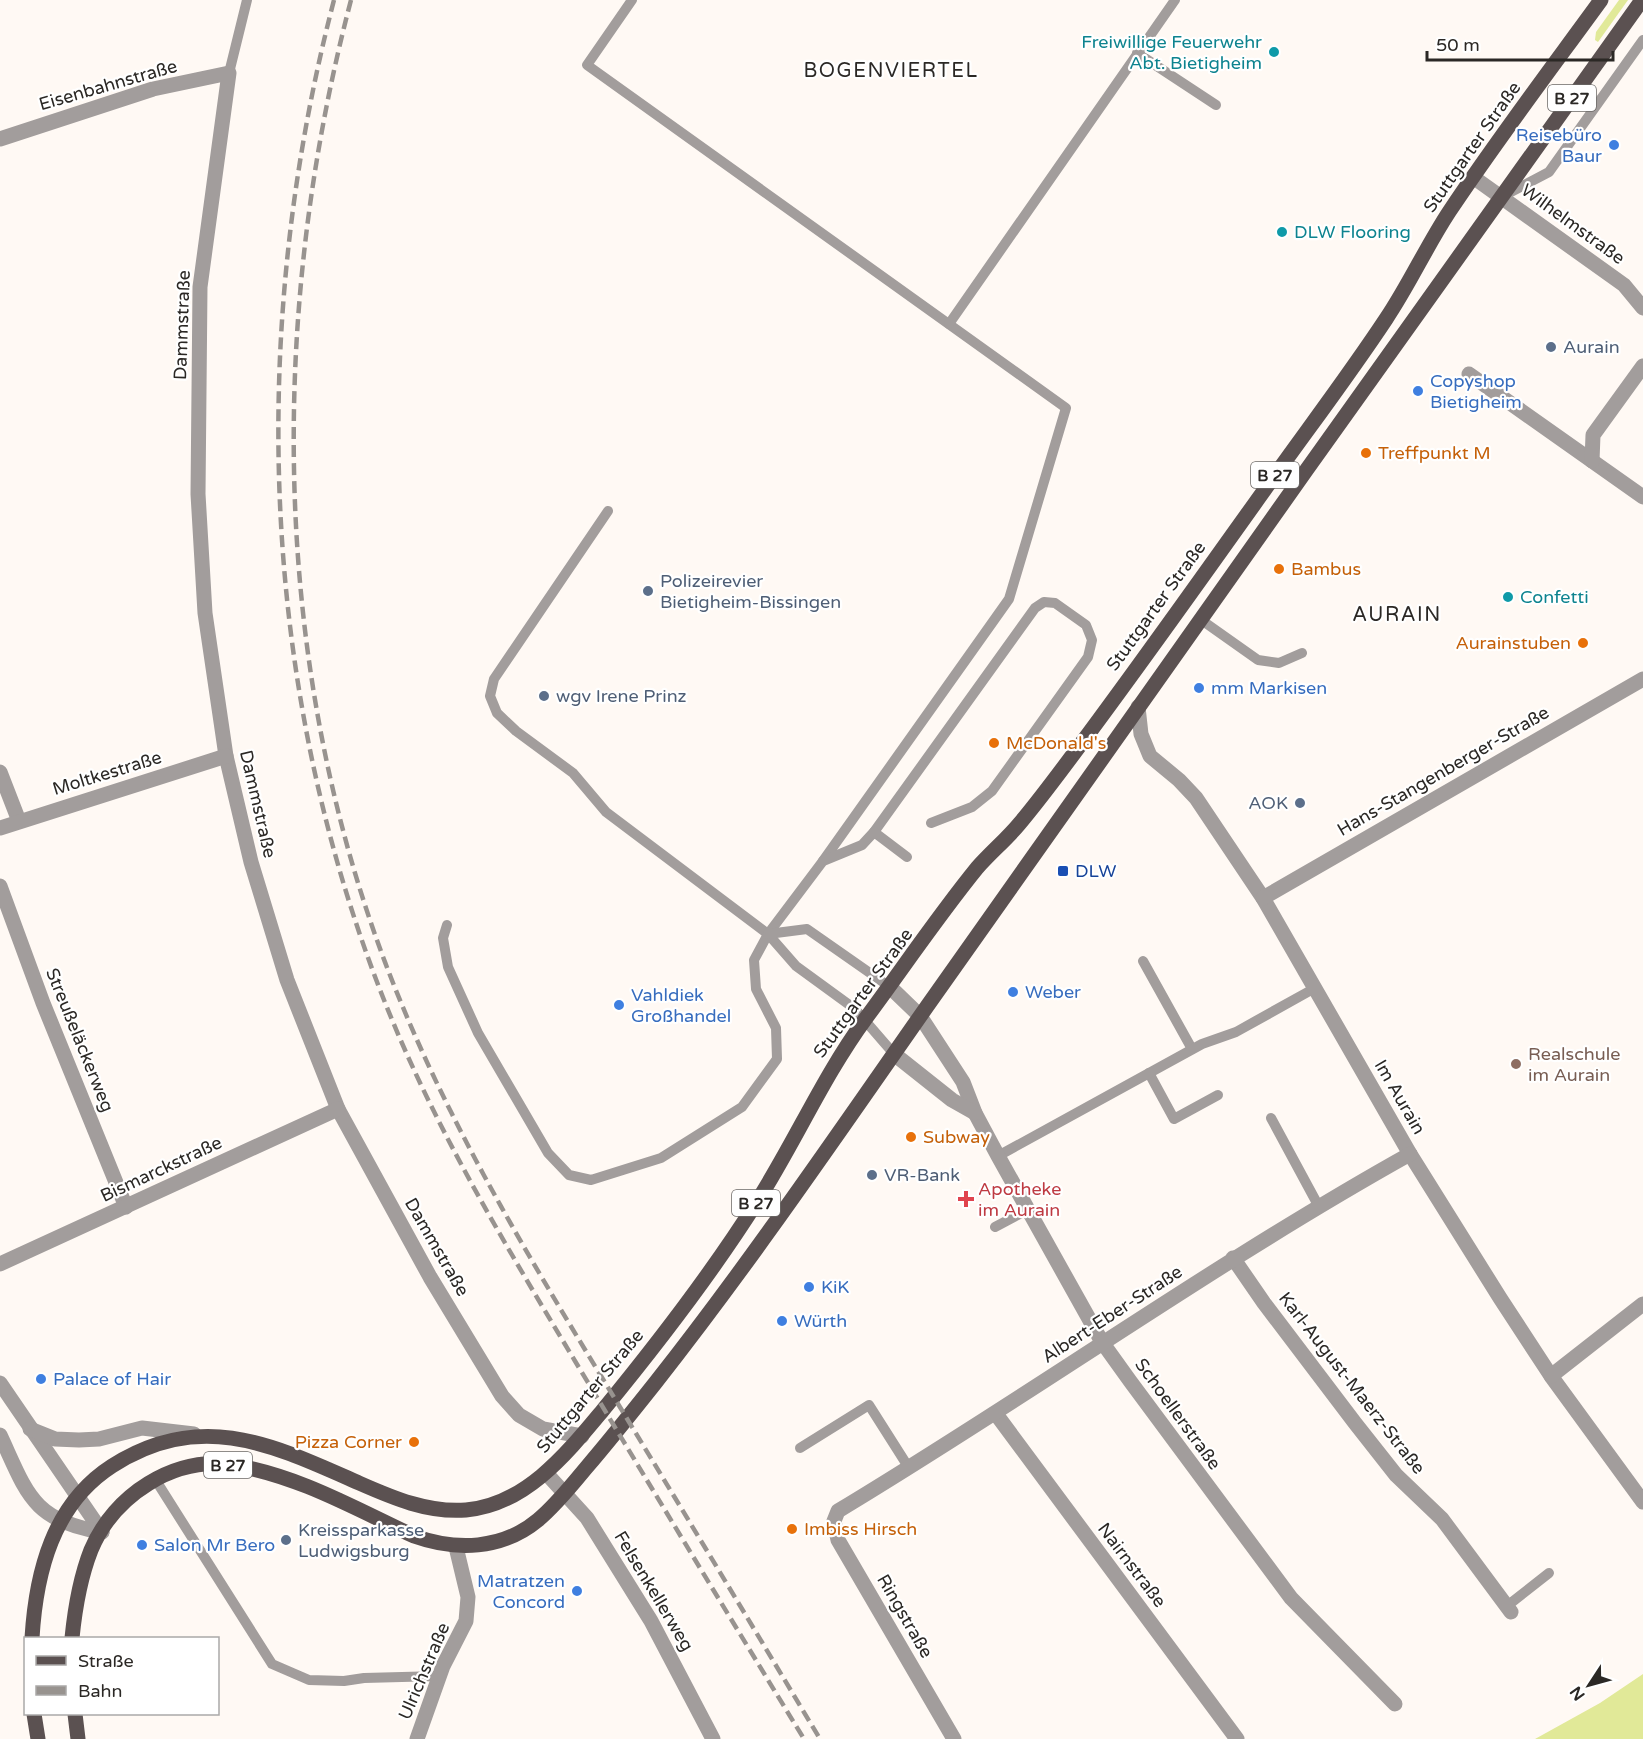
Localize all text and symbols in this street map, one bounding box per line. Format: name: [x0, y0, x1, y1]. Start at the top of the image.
scale bar: [1427, 24, 1613, 62]
place label: Freiwillige Feuerwehr Abt. Bietigheim: [1081, 31, 1262, 74]
text: 50 m: [1436, 34, 1480, 56]
marker: Freiwillige Feuerwehr Abt. Bietigheim: [1267, 45, 1281, 59]
street label: Eisenbahnstraße: [36, 55, 180, 115]
district label: BOGENVIERTEL: [803, 59, 979, 83]
street label: Stuttgarter Straße: [1419, 77, 1525, 217]
road number: B 27: [1548, 85, 1596, 111]
place label: Reisebüro Baur: [1516, 124, 1602, 167]
marker: Reisebüro Baur: [1607, 138, 1621, 152]
street label: Wilhelmstraße: [1517, 179, 1629, 269]
place label: DLW Flooring: [1294, 221, 1411, 243]
marker: DLW Flooring: [1275, 225, 1289, 239]
street label: Dammstraße: [169, 270, 195, 380]
place label: Aurain: [1563, 336, 1620, 358]
marker: Aurain: [1544, 340, 1558, 354]
place label: Copyshop Bietigheim: [1430, 370, 1522, 413]
marker: Copyshop Bietigheim: [1411, 384, 1425, 398]
place label: Treffpunkt M: [1378, 442, 1491, 464]
marker: Treffpunkt M: [1359, 446, 1373, 460]
road number: B 27: [1251, 462, 1299, 488]
street label: Stuttgarter Straße: [1102, 537, 1210, 675]
place label: Bambus: [1291, 558, 1361, 580]
marker: Bambus: [1272, 562, 1286, 576]
place label: Polizeirevier Bietigheim-Bissingen: [660, 570, 841, 613]
marker: Polizeirevier Bietigheim-Bissingen: [641, 584, 655, 598]
place label: Confetti: [1520, 586, 1589, 608]
marker: Confetti: [1501, 590, 1515, 604]
district label: AURAIN: [1352, 603, 1442, 627]
place label: Aurainstuben: [1455, 632, 1571, 654]
marker: Aurainstuben: [1576, 636, 1590, 650]
place label: mm Markisen: [1211, 677, 1327, 699]
marker: mm Markisen: [1192, 681, 1206, 695]
place label: wgv Irene Prinz: [556, 685, 687, 707]
marker: wgv Irene Prinz: [537, 689, 551, 703]
street label: Hans-Stangenberger-Straße: [1333, 701, 1553, 841]
place label: McDonald's: [1006, 732, 1106, 754]
marker: McDonald's: [987, 736, 1001, 750]
street label: Moltkestraße: [50, 746, 164, 800]
street label: Dammstraße: [235, 748, 281, 860]
place label: AOK: [1248, 792, 1288, 814]
marker: AOK: [1293, 796, 1307, 810]
place label: DLW: [1075, 860, 1116, 882]
marker: DLW: [1056, 864, 1070, 878]
street label: Stuttgarter Straße: [809, 924, 917, 1062]
street label: Streußeläckerweg: [41, 965, 119, 1115]
place label: Weber: [1025, 981, 1081, 1003]
place label: Vahldiek Großhandel: [631, 984, 731, 1027]
marker: Weber: [1006, 985, 1020, 999]
marker: Vahldiek Großhandel: [612, 998, 626, 1012]
place label: Realschule im Aurain: [1528, 1043, 1620, 1086]
street label: Im Aurain: [1370, 1056, 1430, 1138]
marker: Realschule im Aurain: [1509, 1057, 1523, 1071]
place label: Subway: [923, 1126, 990, 1148]
marker: Subway: [904, 1130, 918, 1144]
street label: Bismarckstraße: [97, 1131, 225, 1207]
place label: VR-Bank: [884, 1164, 960, 1186]
marker: VR-Bank: [865, 1168, 879, 1182]
place label: Apotheke im Aurain: [978, 1178, 1061, 1221]
road number: B 27: [732, 1190, 780, 1216]
marker: Apotheke im Aurain: [959, 1192, 973, 1206]
street label: Dammstraße: [400, 1194, 474, 1300]
street label: Albert-Eber-Straße: [1038, 1260, 1186, 1368]
place label: KiK: [821, 1276, 849, 1298]
marker: KiK: [802, 1280, 816, 1294]
street label: Karl-August-Maerz-Straße: [1274, 1288, 1430, 1478]
place label: Würth: [794, 1310, 847, 1332]
marker: Würth: [775, 1314, 789, 1328]
street label: Stuttgarter Straße: [532, 1325, 648, 1457]
street label: Schoellerstraße: [1130, 1354, 1226, 1474]
place label: Palace of Hair: [53, 1368, 171, 1390]
marker: Palace of Hair: [34, 1372, 48, 1386]
place label: Pizza Corner: [295, 1431, 402, 1453]
marker: Pizza Corner: [407, 1435, 421, 1449]
road number: B 27: [204, 1452, 252, 1478]
place label: Imbiss Hirsch: [804, 1518, 917, 1540]
street label: Nairnstraße: [1093, 1518, 1171, 1612]
place label: Kreissparkasse Ludwigsburg: [298, 1519, 424, 1562]
marker: Imbiss Hirsch: [785, 1522, 799, 1536]
street label: Felsenkellerweg: [609, 1527, 699, 1655]
marker: Kreissparkasse Ludwigsburg: [279, 1533, 293, 1547]
place label: Salon Mr Bero: [154, 1534, 275, 1556]
marker: Salon Mr Bero: [135, 1538, 149, 1552]
place label: Matratzen Concord: [477, 1570, 565, 1613]
street label: Ringstraße: [872, 1570, 938, 1662]
marker: Matratzen Concord: [570, 1584, 584, 1598]
street label: Ulrichstraße: [394, 1619, 454, 1723]
legend: [24, 1637, 219, 1715]
text: Straße: [78, 1650, 134, 1672]
north arrow: [1559, 1655, 1619, 1715]
text: Bahn: [78, 1680, 123, 1702]
text: N: [1566, 1682, 1590, 1704]

